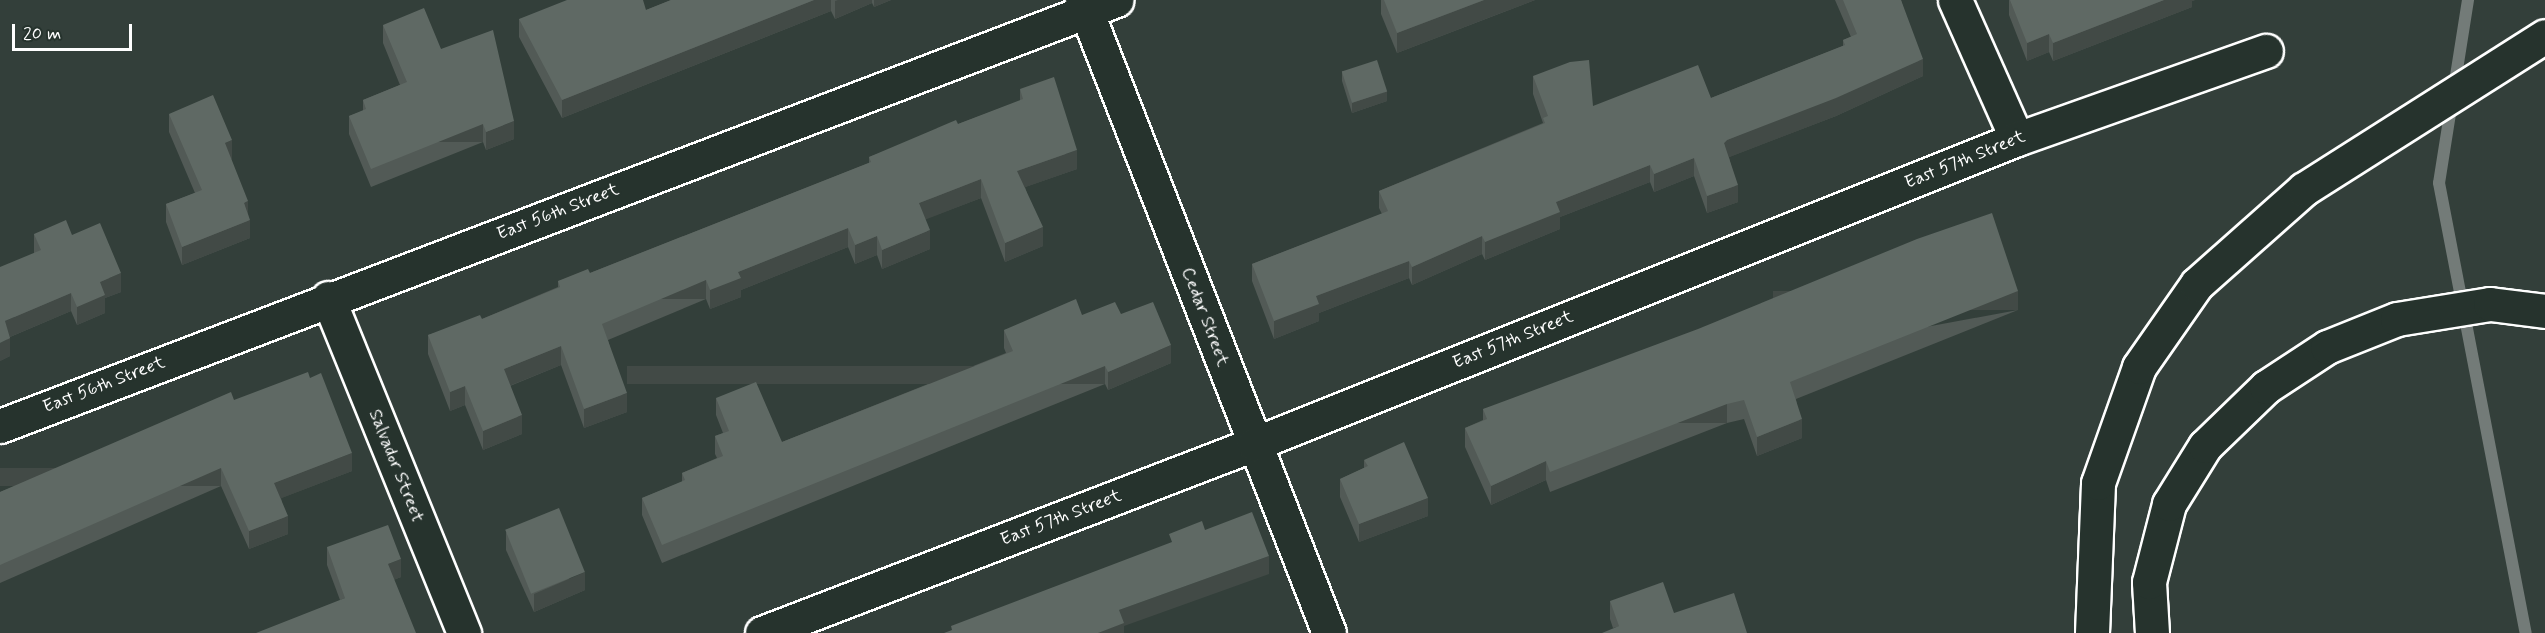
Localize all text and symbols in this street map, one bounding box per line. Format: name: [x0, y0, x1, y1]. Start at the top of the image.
scale bar: [15, 12, 135, 50]
text: 20 m: [23, 22, 61, 46]
street label: East 57th Street: [1902, 126, 2028, 194]
street label: East 56th Street: [494, 179, 622, 245]
street label: Cedar Street: [1176, 264, 1234, 370]
street label: East 57th Street: [1450, 306, 1576, 374]
street label: East 56th Street: [40, 352, 168, 418]
street label: Salvador Street: [364, 407, 428, 525]
street label: East 57th Street: [997, 485, 1125, 551]

